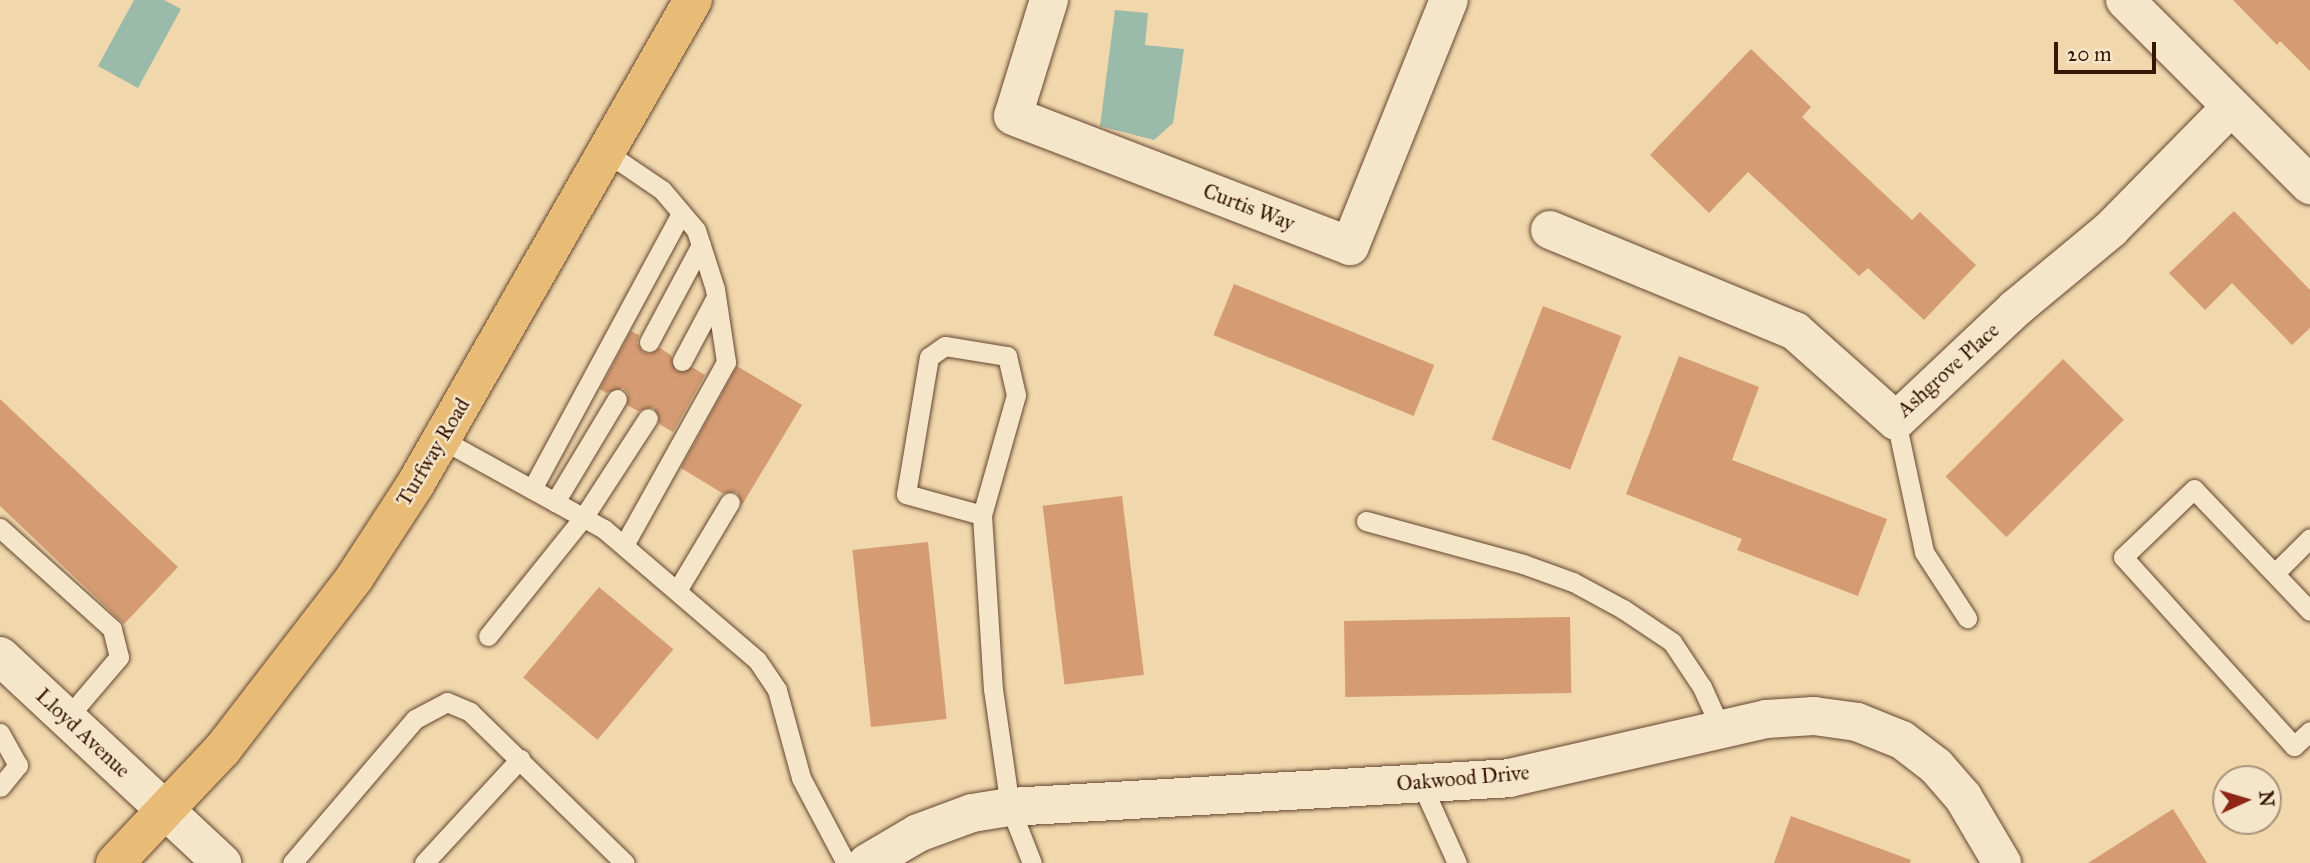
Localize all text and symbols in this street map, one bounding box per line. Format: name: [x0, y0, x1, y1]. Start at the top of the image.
scale bar: [2058, 28, 2160, 72]
text: 20 m: [2067, 41, 2112, 67]
street label: Curtis Way: [1200, 178, 1298, 236]
street label: Ashgrove Place: [1892, 318, 2004, 422]
street label: Turfway Road: [391, 393, 475, 511]
street label: Lloyd Avenue: [31, 683, 135, 783]
street label: Oakwood Drive: [1395, 760, 1531, 796]
north arrow: [2212, 765, 2282, 835]
text: N: [2254, 790, 2278, 807]

